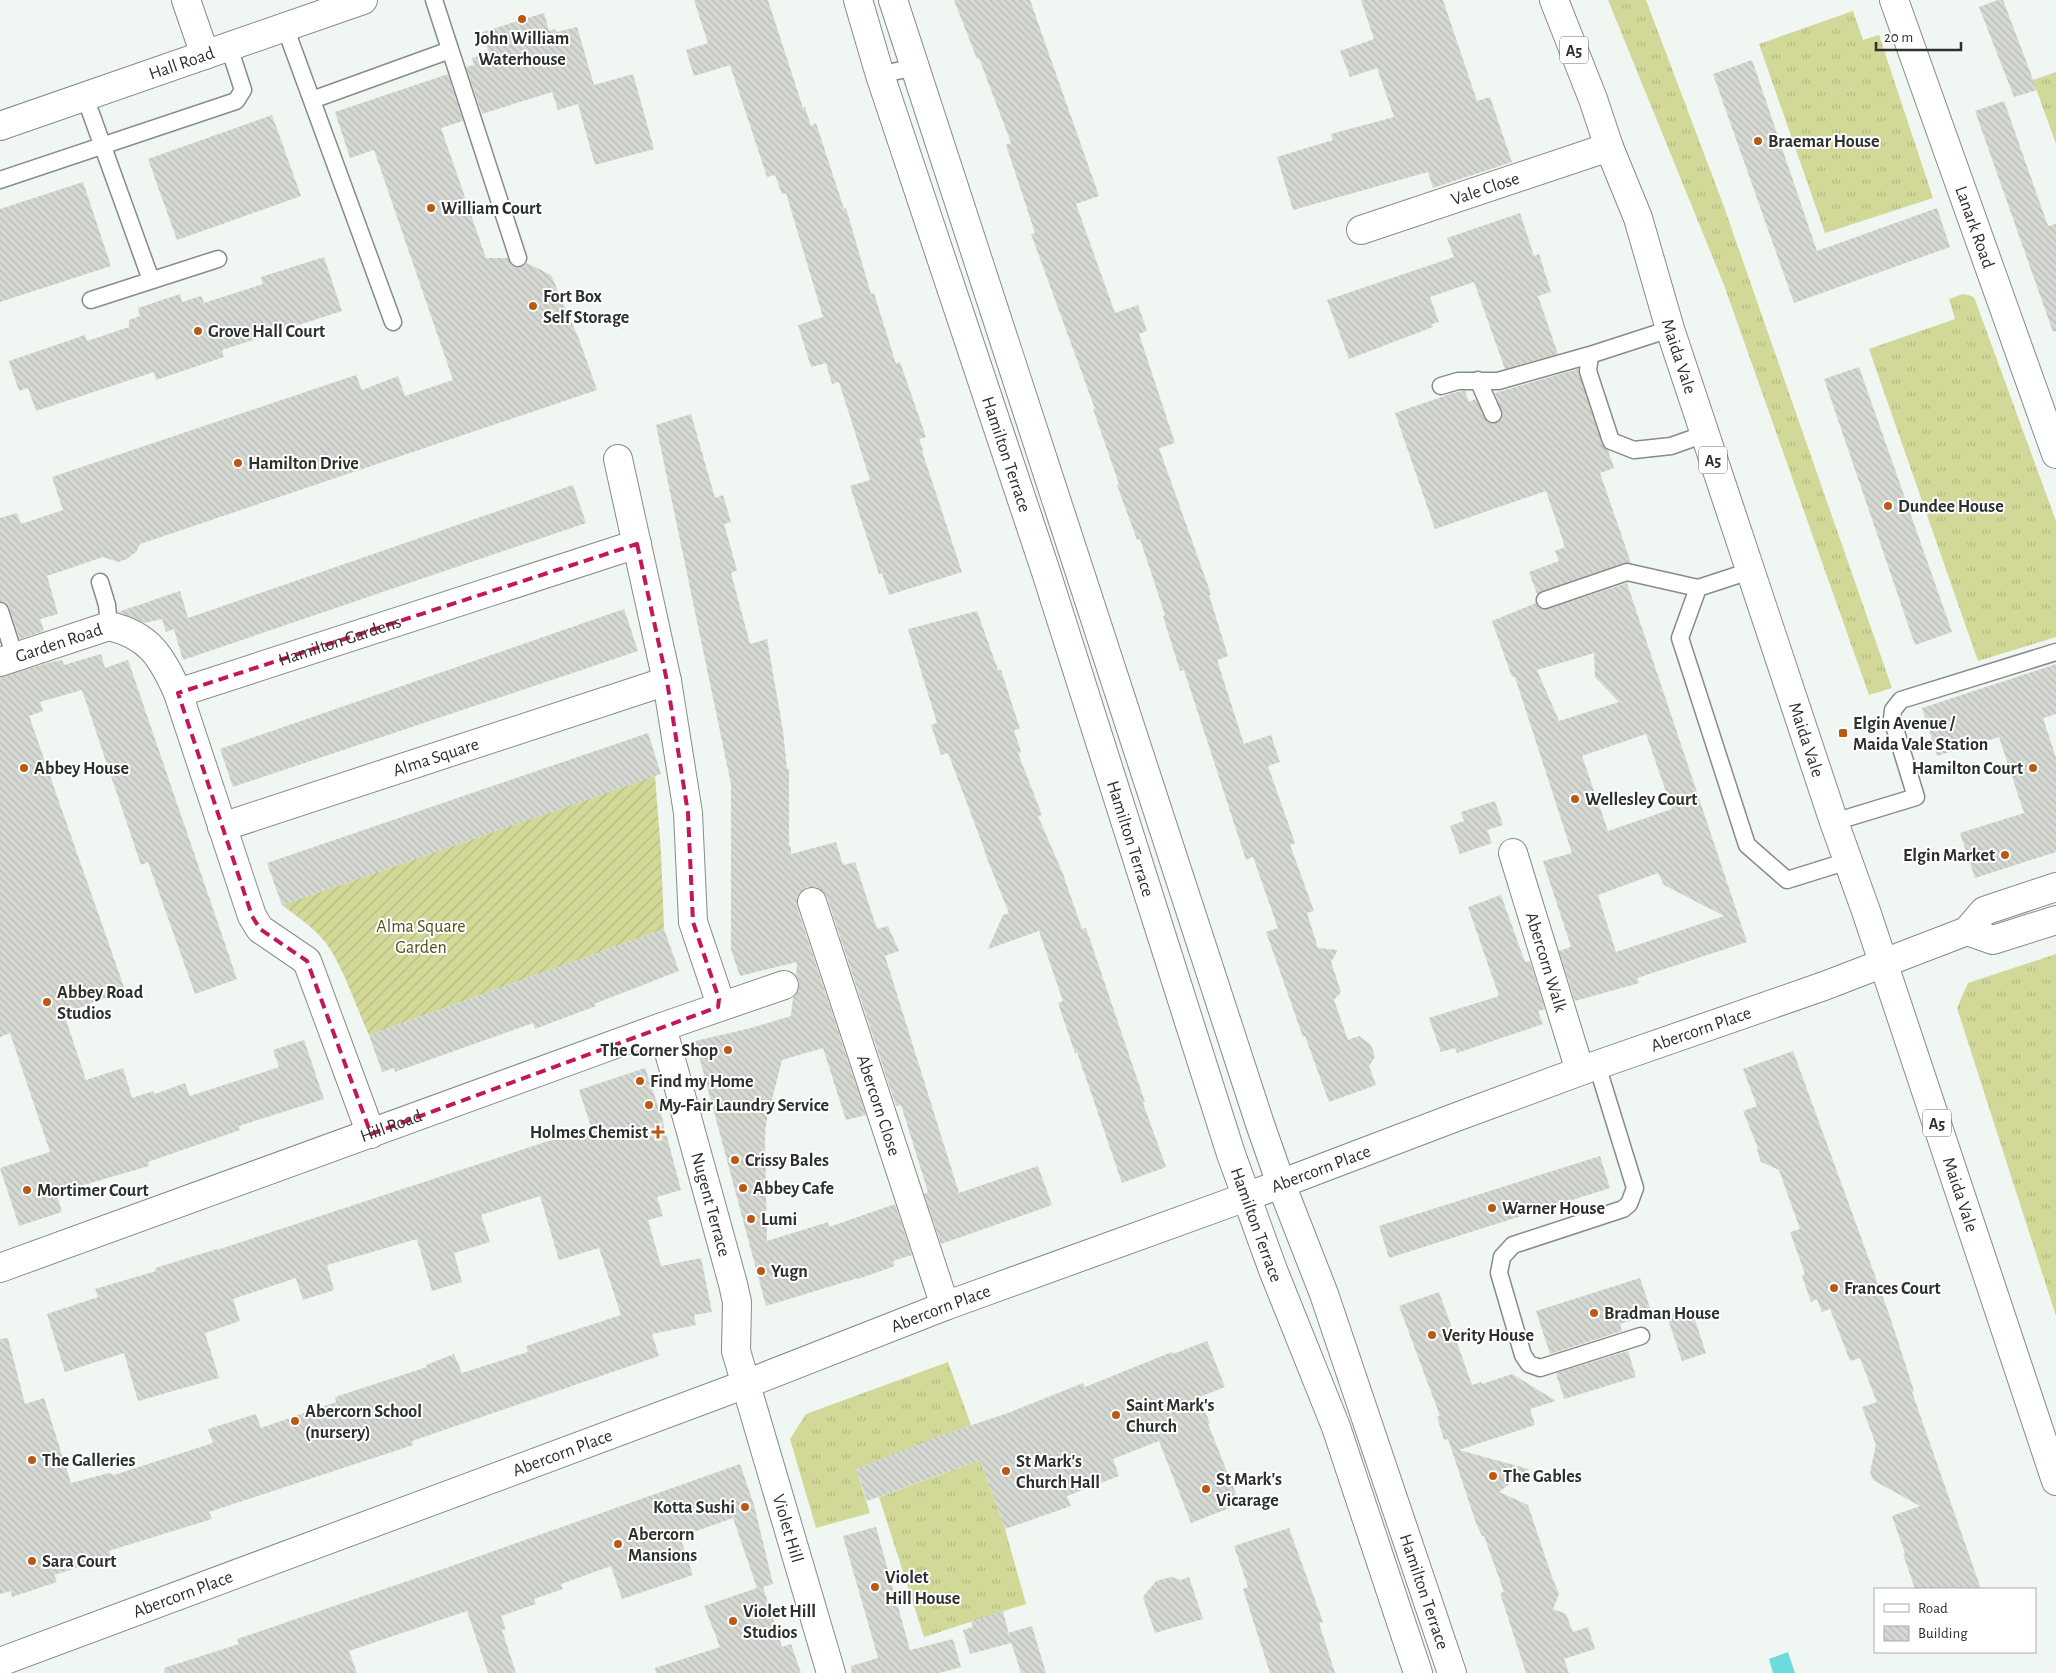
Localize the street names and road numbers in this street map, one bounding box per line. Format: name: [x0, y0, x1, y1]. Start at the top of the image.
road number: A5: [1560, 36, 1588, 64]
street label: Hall Road: [147, 44, 217, 84]
street label: Vale Close: [1449, 170, 1522, 209]
street label: Lanark Road: [1951, 184, 1997, 271]
street label: Maida Vale: [1658, 317, 1699, 396]
street label: Hamilton Terrace: [978, 394, 1033, 515]
road number: A5: [1699, 446, 1727, 474]
street label: Hamilton Gardens: [276, 613, 404, 670]
street label: Garden Road: [13, 621, 105, 666]
street label: Maida Vale: [1785, 700, 1826, 780]
street label: Alma Square: [391, 735, 481, 780]
street label: Hamilton Terrace: [1103, 779, 1157, 899]
street label: Abercorn Walk: [1522, 910, 1570, 1015]
street label: Abercorn Place: [1649, 1004, 1754, 1056]
street label: Abercorn Close: [853, 1053, 903, 1158]
street label: Hill Road: [358, 1107, 425, 1146]
road number: A5: [1923, 1110, 1951, 1136]
street label: Abercorn Place: [1269, 1142, 1373, 1197]
street label: Nugent Terrace: [687, 1150, 733, 1259]
street label: Maida Vale: [1939, 1155, 1980, 1234]
street label: Hamilton Terrace: [1227, 1165, 1285, 1285]
street label: Abercorn Place: [889, 1282, 993, 1336]
street label: Abercorn Place: [510, 1427, 615, 1480]
street label: Violet Hill: [769, 1492, 806, 1565]
street label: Hamilton Terrace: [1396, 1532, 1451, 1652]
street label: Abercorn Place: [131, 1568, 235, 1622]

